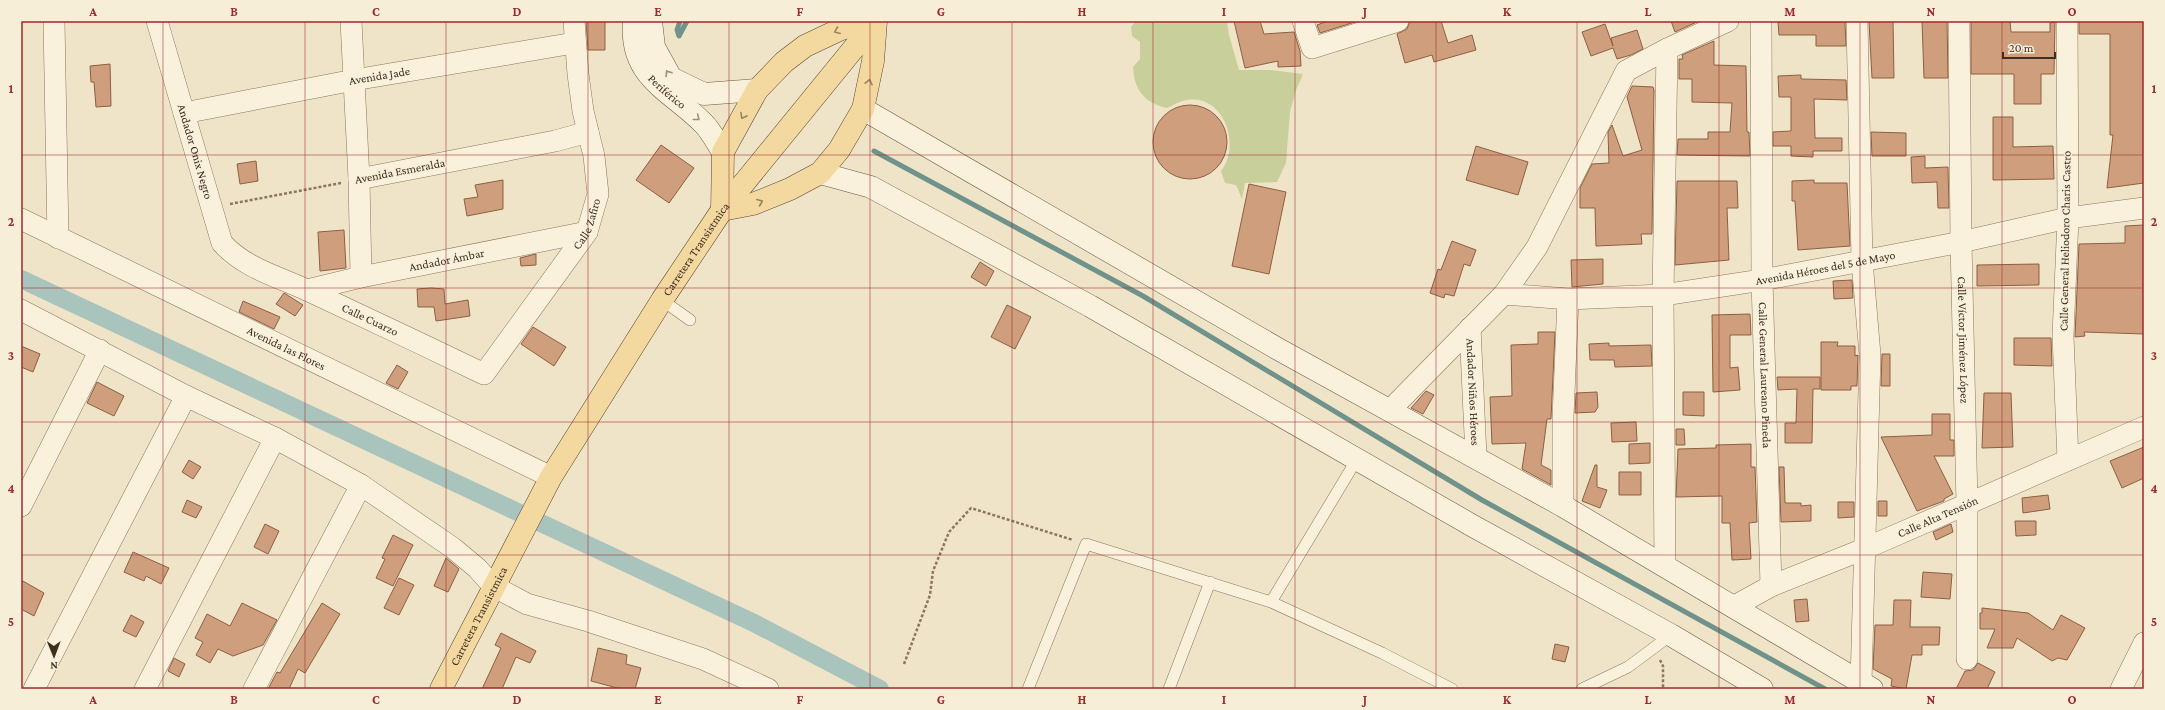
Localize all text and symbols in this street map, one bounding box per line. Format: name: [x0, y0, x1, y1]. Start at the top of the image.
text: A: [88, 4, 97, 19]
text: B: [230, 4, 238, 19]
text: C: [372, 4, 380, 19]
text: D: [513, 4, 522, 19]
text: E: [654, 4, 662, 19]
text: F: [797, 4, 804, 19]
text: G: [937, 4, 945, 19]
text: H: [1078, 4, 1087, 19]
text: I: [1222, 4, 1226, 19]
text: J: [1361, 4, 1367, 19]
text: K: [1503, 4, 1512, 19]
text: L: [1645, 4, 1652, 19]
text: M: [1784, 4, 1796, 19]
text: N: [1927, 4, 1936, 19]
text: O: [2068, 4, 2077, 19]
one-way arrow: [833, 27, 840, 35]
scale bar: [2003, 34, 2055, 60]
text: 20 m: [2009, 41, 2034, 55]
street label: Avenida Jade: [348, 64, 411, 88]
one-way arrow: [666, 70, 673, 77]
street label: Periférico: [645, 72, 689, 112]
one-way arrow: [864, 79, 872, 85]
text: 1: [9, 81, 14, 96]
text: 1: [2152, 81, 2157, 96]
street label: Andador Onix Negro: [175, 102, 216, 201]
one-way arrow: [740, 112, 747, 119]
one-way arrow: [693, 114, 700, 121]
street label: Calle General Heliodoro Charis Castro: [2056, 151, 2074, 331]
street label: Avenida Esmeralda: [354, 155, 447, 187]
street label: Calle Zafiro: [570, 197, 603, 252]
one-way arrow: [756, 198, 763, 206]
street label: Carretera Transistmica: [660, 199, 733, 299]
text: 2: [8, 214, 15, 229]
text: 2: [2151, 214, 2158, 229]
street label: Andador Ámbar: [408, 245, 486, 274]
street label: Avenida Héroes del 5 de Mayo: [1755, 248, 1897, 288]
street label: Calle Víctor Jiménez López: [1955, 276, 1972, 404]
street label: Calle Cuarzo: [340, 300, 401, 339]
street label: Calle General Laureano Pineda: [1756, 302, 1774, 449]
street label: Avenida las Flores: [245, 323, 328, 373]
street label: Andador Niños Héroes: [1463, 338, 1483, 446]
text: 3: [8, 348, 14, 363]
text: 3: [2151, 348, 2157, 363]
text: 4: [7, 481, 15, 496]
text: 4: [2150, 481, 2158, 496]
street label: Calle Alta Tensión: [1895, 493, 1981, 540]
street label: Carretera Transistmica: [447, 564, 510, 668]
text: 5: [8, 614, 14, 629]
text: 5: [2151, 614, 2157, 629]
north arrow: [34, 636, 74, 676]
text: N: [50, 660, 58, 672]
text: A: [88, 692, 97, 707]
text: B: [230, 692, 238, 707]
text: C: [372, 692, 380, 707]
text: D: [513, 692, 522, 707]
text: E: [654, 692, 662, 707]
text: F: [797, 692, 804, 707]
text: G: [937, 692, 945, 707]
text: H: [1078, 692, 1087, 707]
text: I: [1222, 692, 1226, 707]
text: J: [1361, 692, 1367, 707]
text: K: [1503, 692, 1512, 707]
text: L: [1645, 692, 1652, 707]
text: M: [1784, 692, 1796, 707]
text: N: [1927, 692, 1936, 707]
text: O: [2068, 692, 2077, 707]

